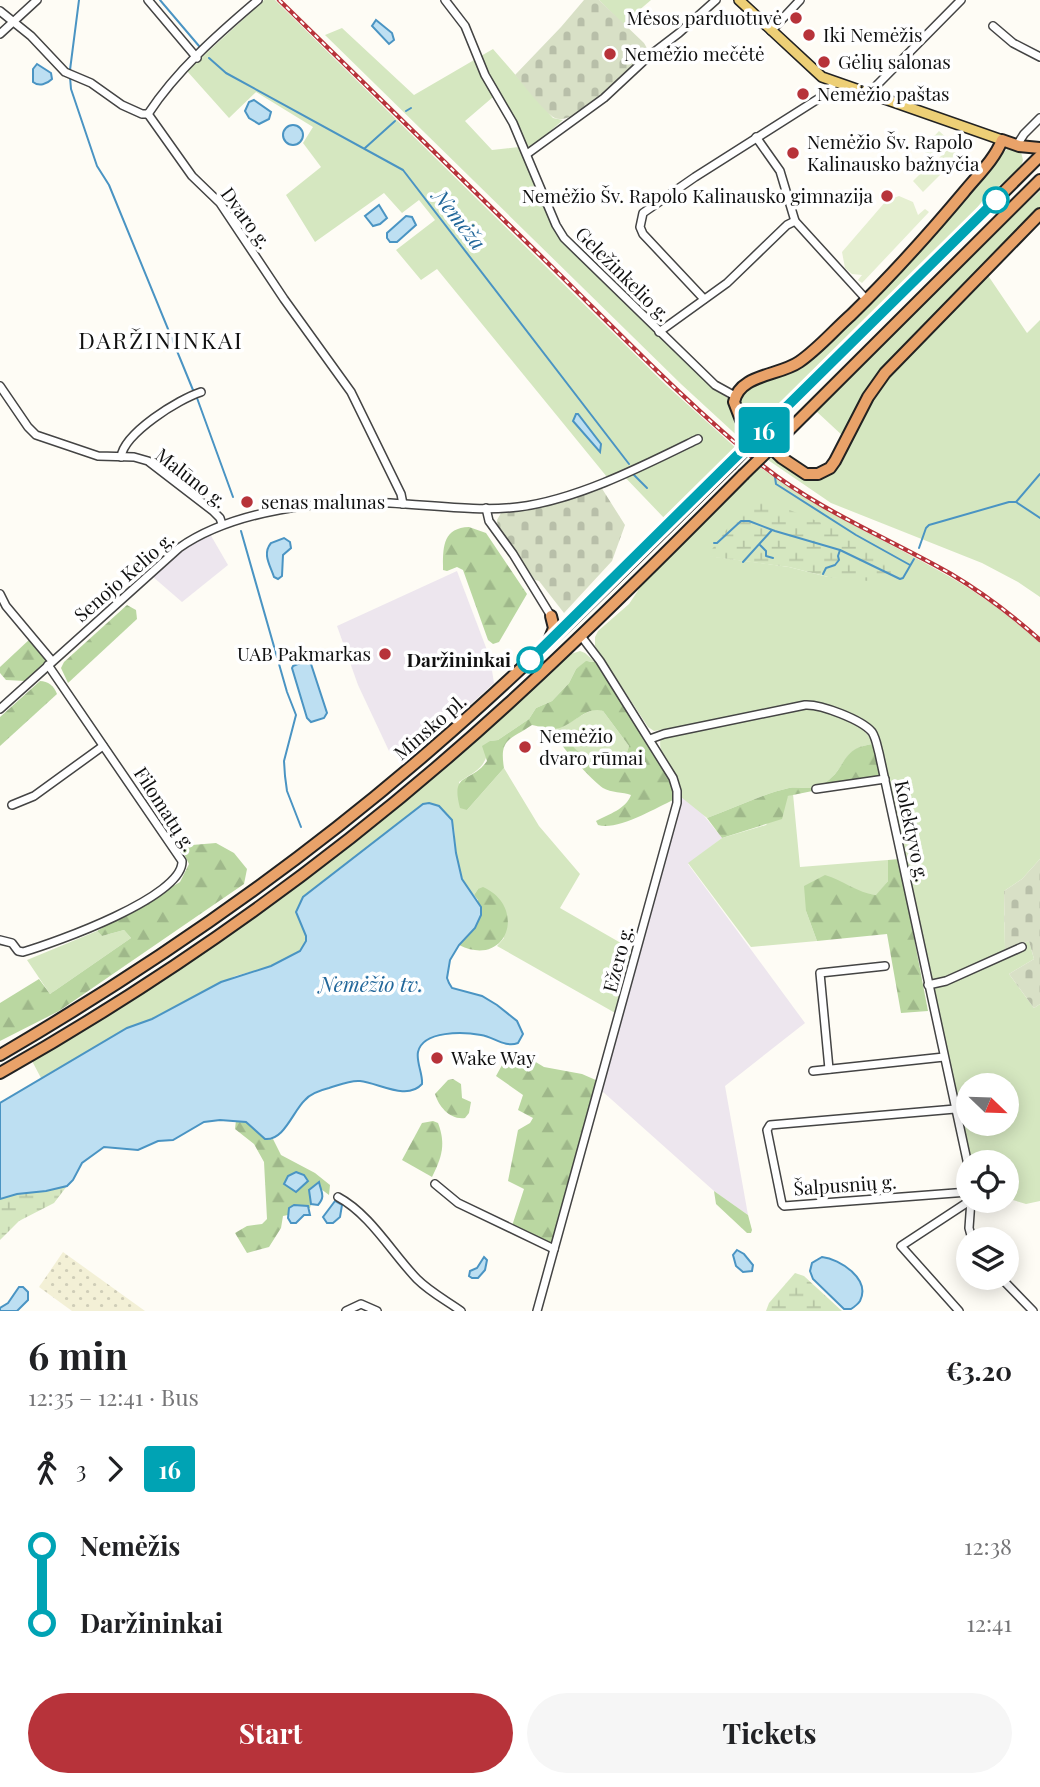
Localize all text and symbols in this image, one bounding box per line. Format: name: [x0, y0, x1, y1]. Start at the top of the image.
place label: Mėsos parduotuvė: [626, 4, 782, 30]
marker: Mėsos parduotuvė: [788, 10, 804, 26]
place label: Iki Nemėžis: [823, 21, 922, 47]
marker: Iki Nemėžis: [801, 27, 817, 43]
place label: Nemėžio mečėtė: [624, 40, 765, 66]
marker: Nemėžio mečėtė: [602, 46, 618, 62]
place label: Gėlių salonas: [838, 48, 951, 74]
marker: Gėlių salonas: [816, 54, 832, 70]
place label: Nemėžio paštas: [817, 80, 950, 106]
marker: Nemėžio paštas: [795, 86, 811, 102]
place label: Nemėžio Šv. Rapolo Kalinausko bažnyčia: [807, 128, 980, 176]
marker: Nemėžio Šv. Rapolo Kalinausko bažnyčia: [785, 145, 801, 161]
street label: Dvaro g.: [216, 181, 278, 254]
water label: Nemėža: [427, 181, 493, 255]
place label: Nemėžio Šv. Rapolo Kalinausko gimnazija: [522, 182, 874, 208]
unlabelled marker: [983, 187, 1009, 213]
marker: Nemėžio Šv. Rapolo Kalinausko gimnazija: [879, 188, 895, 204]
street label: Geležinkelio g.: [571, 220, 677, 326]
district label: DARŽININKAI: [78, 324, 244, 355]
line badge: 16: [732, 407, 796, 453]
text: 16: [753, 414, 775, 446]
street label: Malūno g.: [151, 441, 233, 513]
place label: senas malunas: [261, 488, 385, 514]
marker: senas malunas: [239, 494, 255, 510]
street label: Senojo Kelio g.: [68, 525, 179, 627]
place label: UAB Pakmarkas: [237, 640, 371, 666]
marker: UAB Pakmarkas: [377, 646, 393, 662]
place label: Daržininkai: [406, 646, 511, 672]
marker: Daržininkai: [517, 647, 543, 673]
street label: Minsko pl.: [388, 687, 471, 765]
place label: Nemėžio dvaro rūmai: [539, 722, 644, 770]
marker: Nemėžio dvaro rūmai: [517, 739, 533, 755]
street label: Filomatų g.: [129, 761, 203, 856]
street label: Kolektyvo g.: [890, 778, 936, 884]
street label: Ežero g.: [596, 922, 638, 995]
water label: Nemėžio tv.: [317, 969, 423, 997]
place label: Wake Way: [450, 1044, 536, 1070]
marker: Wake Way: [429, 1050, 445, 1066]
north arrow: [956, 1073, 1018, 1136]
map controls: [956, 1073, 1019, 1290]
button: locate: [956, 1150, 1019, 1213]
street label: Šalpusnių g.: [793, 1167, 897, 1201]
button: layers: [956, 1227, 1019, 1290]
text: 6 min: [28, 1329, 128, 1380]
text: €3.20: [946, 1353, 1012, 1388]
text: 12:35 – 12:41 · Bus: [28, 1381, 199, 1412]
icon: walk: [28, 1450, 66, 1488]
icon: forward: [96, 1450, 134, 1488]
text: 3: [76, 1453, 86, 1484]
text: 16: [158, 1453, 181, 1485]
text: Nemėžis: [80, 1528, 180, 1563]
text: 12:38: [964, 1530, 1012, 1561]
text: Daržininkai: [80, 1605, 223, 1640]
text: 12:41: [966, 1607, 1012, 1638]
button: Start: [28, 1693, 513, 1773]
button: Tickets: [527, 1693, 1012, 1773]

